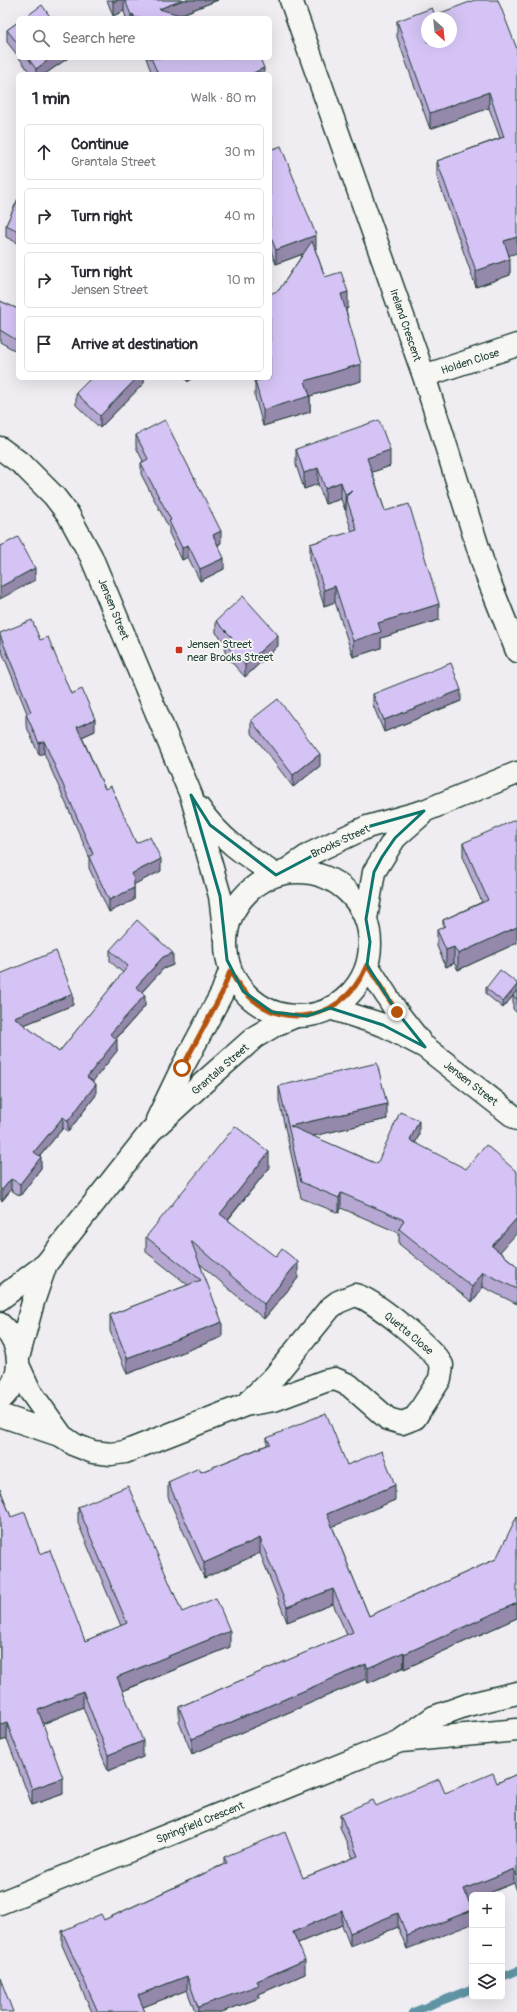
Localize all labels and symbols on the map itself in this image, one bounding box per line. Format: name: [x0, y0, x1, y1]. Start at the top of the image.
north arrow: [421, 12, 457, 48]
street label: Ireland Crescent: [387, 287, 424, 364]
street label: Holden Close: [439, 346, 501, 377]
street label: Jensen Street: [95, 577, 132, 642]
place label: Jensen Street near Brooks Street: [187, 638, 274, 664]
marker: Jensen Street near Brooks Street: [174, 645, 184, 655]
street label: Brooks Street: [309, 822, 372, 861]
route end: [388, 1003, 406, 1021]
street label: Grantala Street: [189, 1041, 252, 1098]
street label: Jensen Street: [441, 1058, 501, 1109]
route start: [173, 1059, 191, 1077]
street label: Quetta Close: [382, 1309, 436, 1358]
street label: Springfield Crescent: [154, 1799, 247, 1846]

